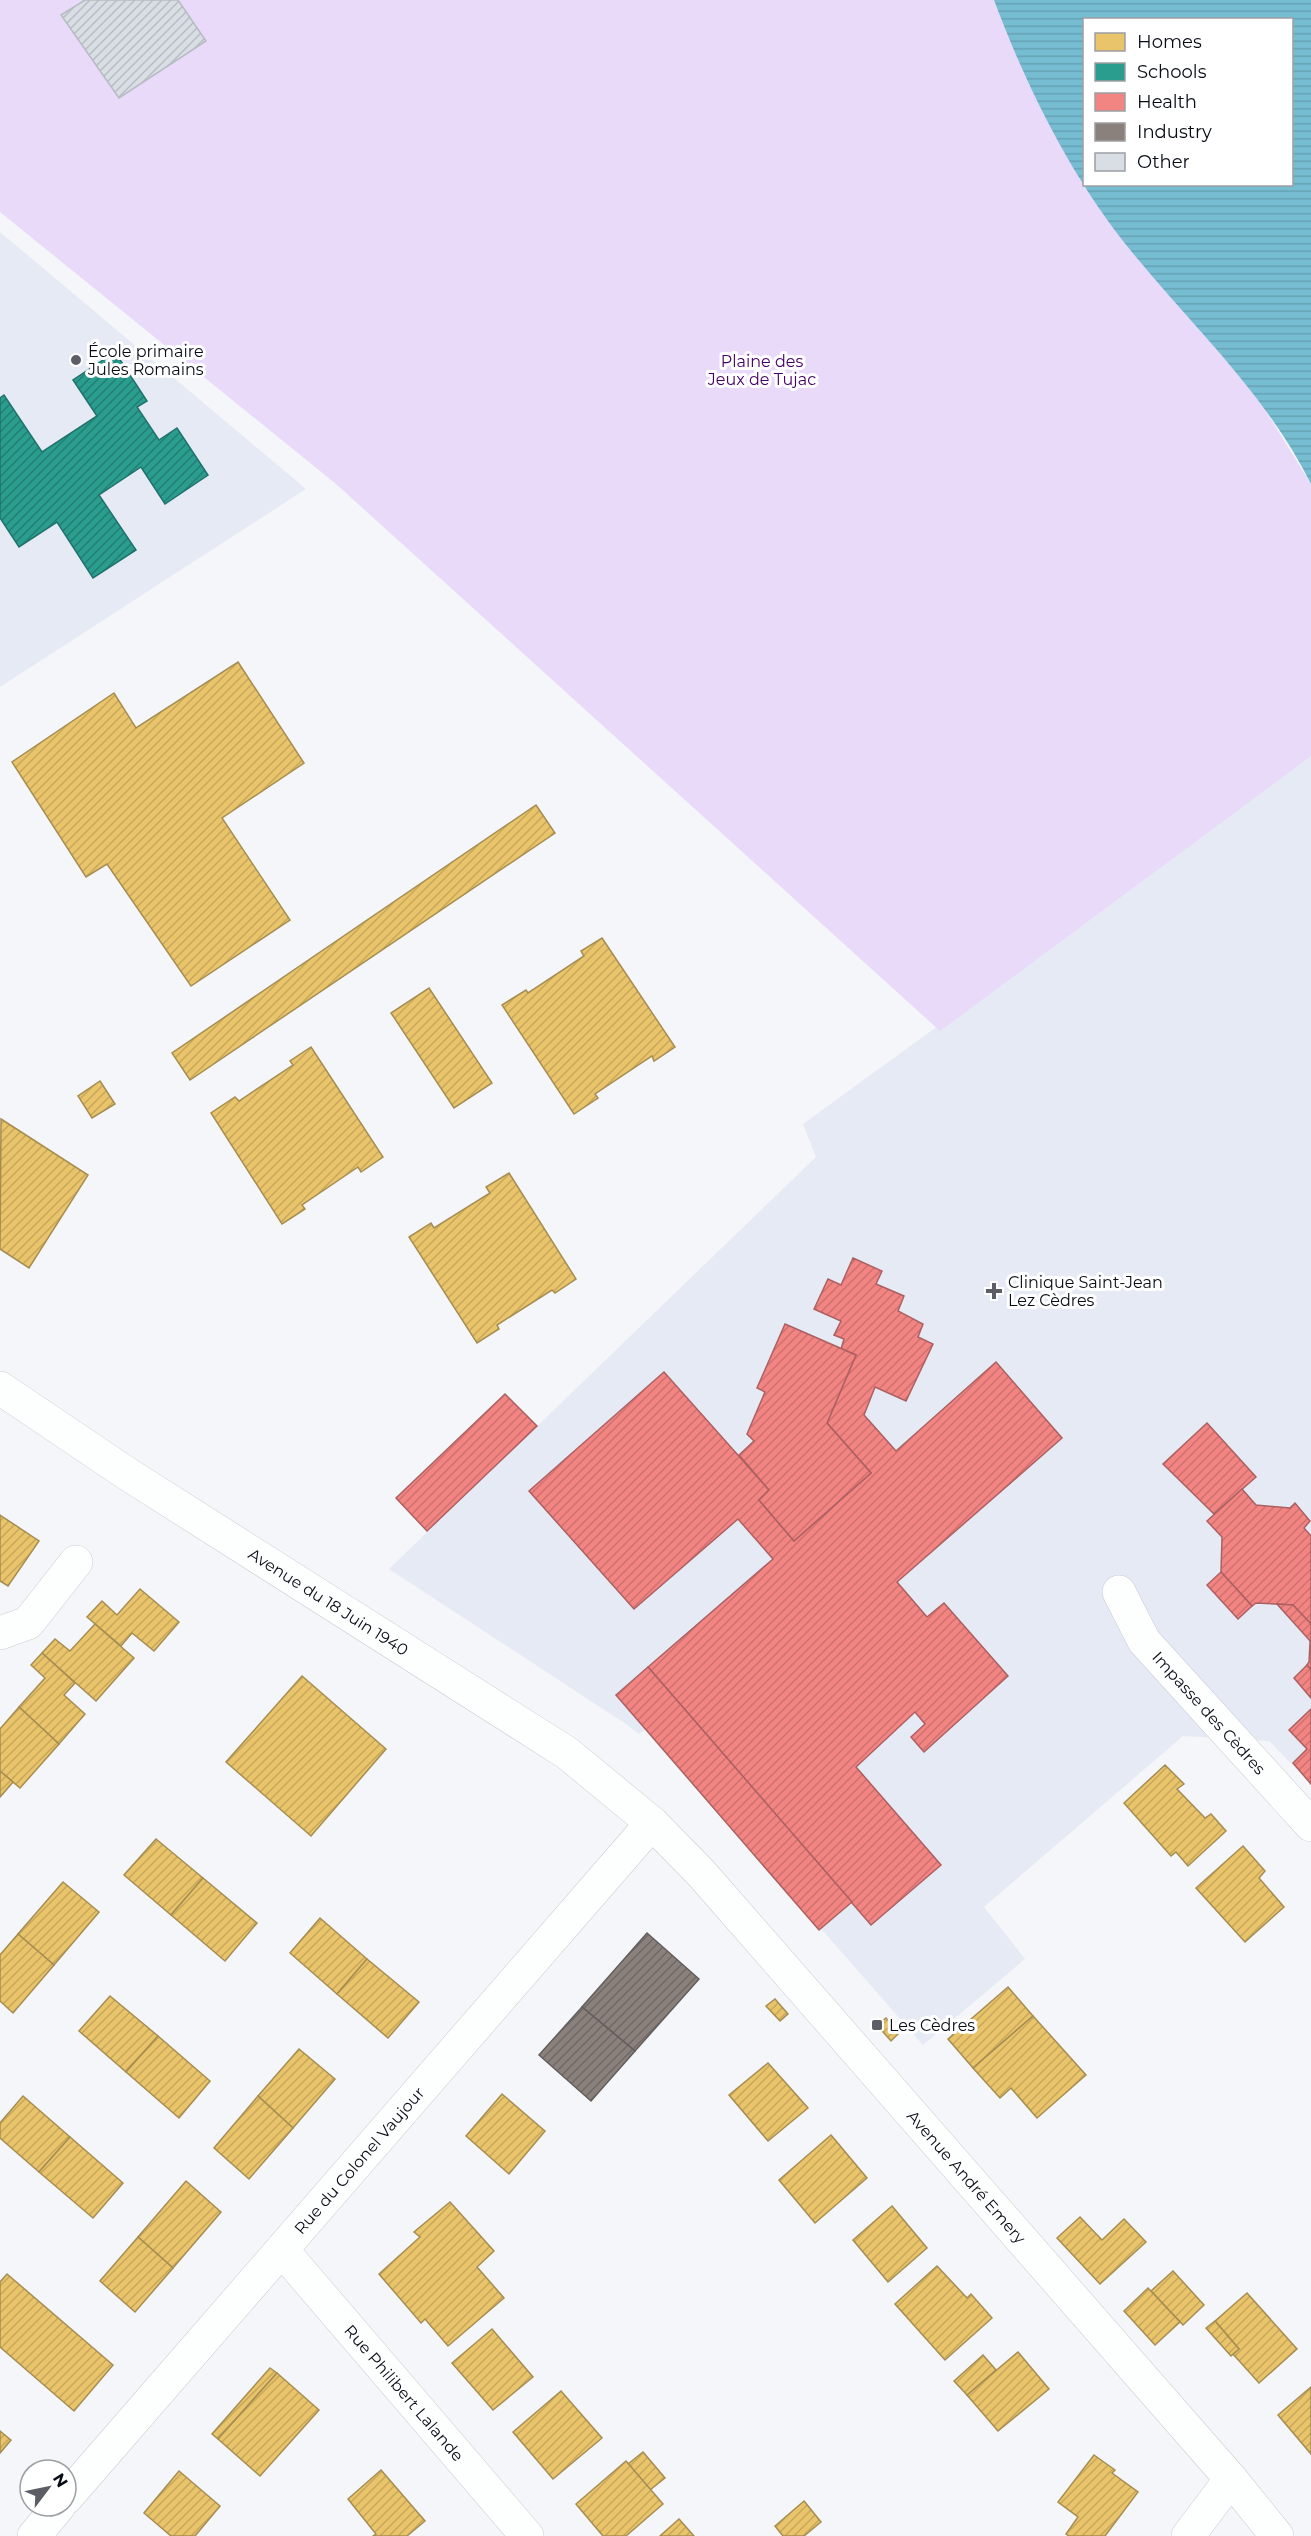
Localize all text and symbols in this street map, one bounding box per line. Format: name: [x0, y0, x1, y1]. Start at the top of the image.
legend: [1083, 18, 1293, 186]
text: Homes: [1137, 31, 1202, 53]
text: Schools: [1137, 61, 1207, 83]
text: Health: [1137, 91, 1197, 113]
text: Industry: [1137, 121, 1212, 143]
text: Other: [1137, 151, 1190, 173]
place label: École primaire Jules Romains: [87, 342, 204, 379]
park label: Plaine des Jeux de Tujac: [707, 352, 816, 389]
marker: École primaire Jules Romains: [69, 353, 83, 367]
place label: Clinique Saint-Jean Lez Cèdres: [1008, 1273, 1163, 1310]
marker: Clinique Saint-Jean Lez Cèdres: [985, 1282, 1003, 1300]
street label: Avenue du 18 Juin 1940: [245, 1544, 412, 1659]
street label: Impasse des Cèdres: [1149, 1647, 1270, 1778]
place label: Les Cèdres: [889, 2016, 975, 2035]
marker: Les Cèdres: [870, 2018, 884, 2032]
street label: Rue du Colonel Vaujour: [290, 2083, 428, 2238]
street label: Avenue André Emery: [903, 2106, 1030, 2247]
street label: Rue Philibert Lalande: [341, 2321, 468, 2465]
north arrow: [18, 2458, 78, 2518]
text: N: [49, 2470, 72, 2491]

